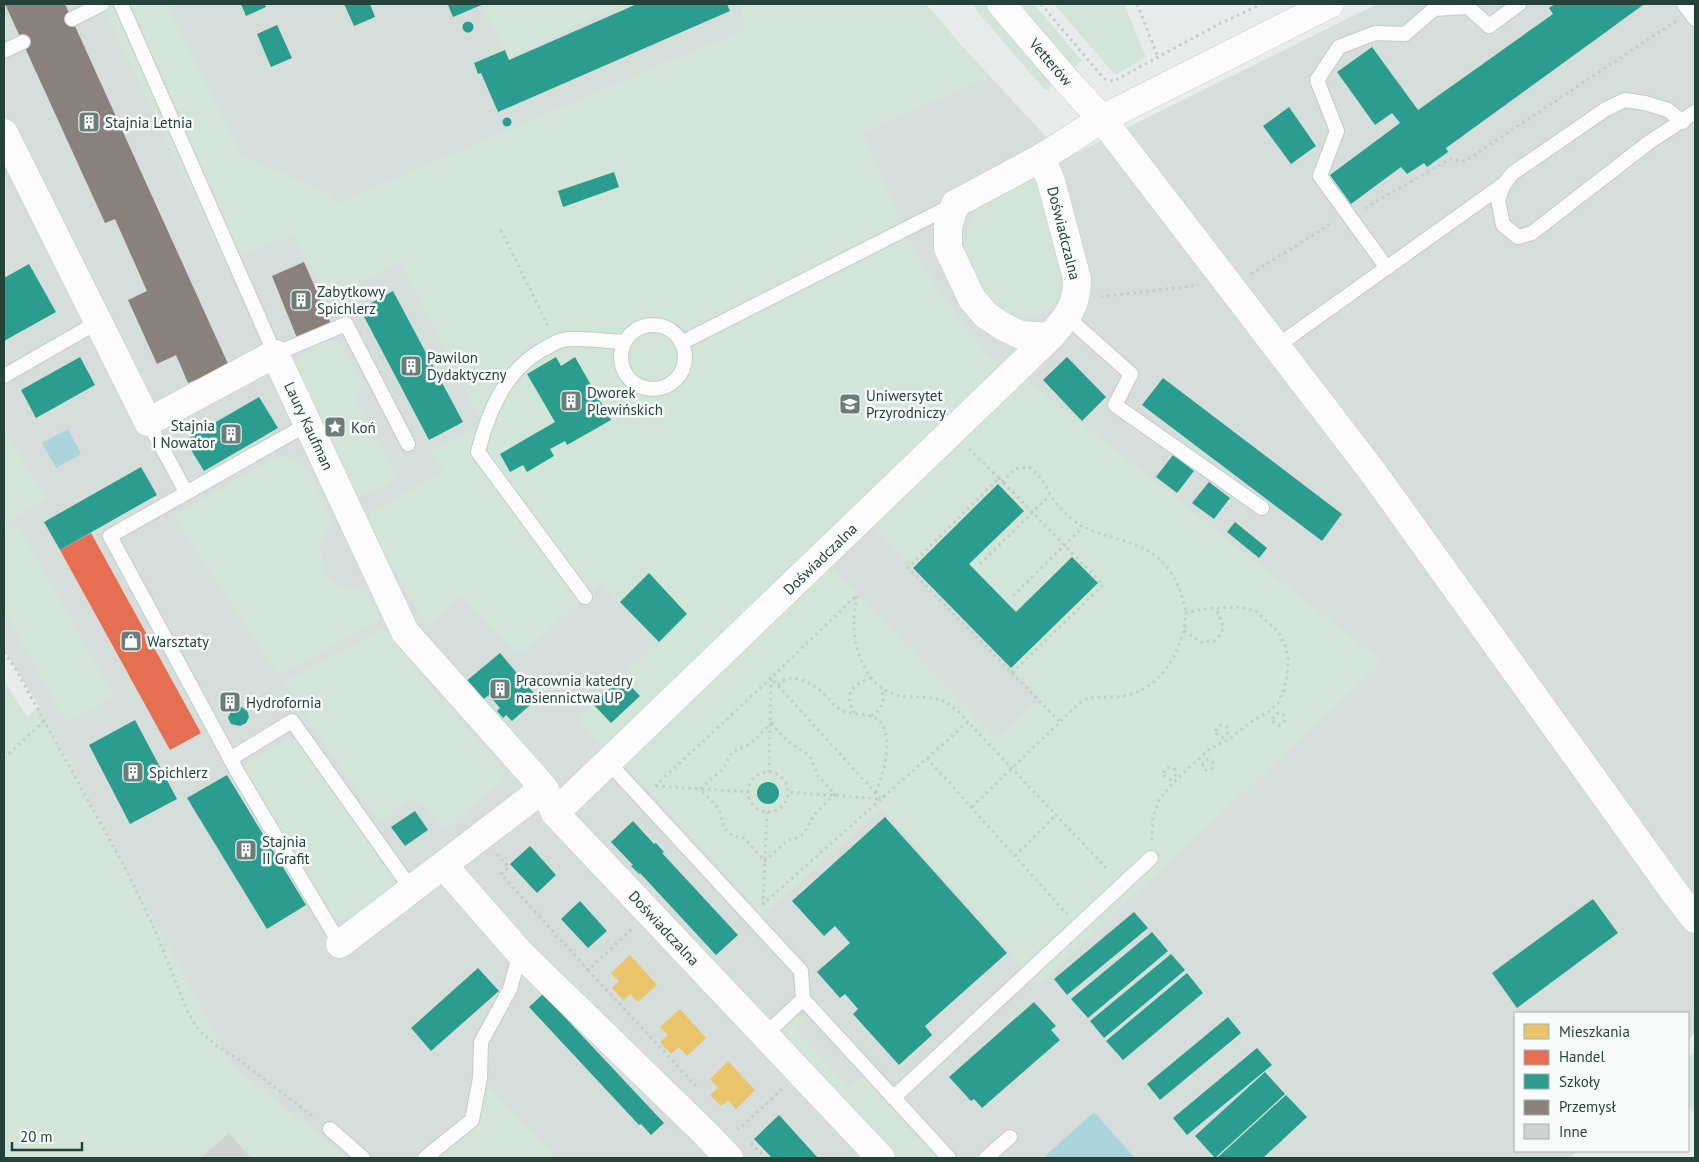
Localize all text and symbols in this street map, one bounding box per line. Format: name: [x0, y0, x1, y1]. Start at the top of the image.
street label: Vetterów: [1025, 34, 1077, 90]
building icon: Stajnia Letnia: [77, 110, 101, 134]
place label: Stajnia Letnia: [105, 113, 192, 132]
street label: Doświadczalna: [1043, 184, 1085, 282]
place label: Zabytkowy Spichlerz: [317, 282, 385, 318]
building icon: Zabytkowy Spichlerz: [289, 288, 313, 312]
place label: Pawilon Dydaktyczny: [427, 348, 507, 384]
building icon: Pawilon Dydaktyczny: [399, 354, 423, 378]
street label: Laury Kaufman: [280, 379, 338, 473]
place label: Dworek Plewińskich: [587, 383, 663, 419]
place label: Uniwersytet Przyrodniczy: [866, 386, 946, 422]
building icon: Dworek Plewińskich: [559, 389, 583, 413]
school or university icon: Uniwersytet Przyrodniczy: [838, 392, 862, 416]
place icon: Koń: [323, 415, 347, 439]
place label: Stajnia I Nowator: [152, 416, 215, 452]
place label: Koń: [351, 418, 376, 437]
building icon: Stajnia I Nowator: [219, 422, 243, 446]
street label: Doświadczalna: [779, 519, 861, 599]
shop icon: Warsztaty: [119, 629, 143, 653]
place label: Warsztaty: [147, 632, 209, 651]
place label: Pracownia katedry nasiennictwa UP: [516, 671, 633, 707]
building icon: Pracownia katedry nasiennictwa UP: [488, 677, 512, 701]
building icon: Hydrofornia: [218, 690, 242, 714]
place label: Hydrofornia: [246, 693, 322, 712]
building icon: Spichlerz: [121, 760, 145, 784]
place label: Spichlerz: [149, 763, 208, 782]
place label: Stajnia II Grafit: [262, 832, 310, 868]
building icon: Stajnia II Grafit: [234, 838, 258, 862]
street label: Doświadczalna: [625, 887, 703, 969]
legend: [1514, 1012, 1689, 1152]
text: Mieszkania: [1559, 1022, 1630, 1041]
text: Handel: [1559, 1047, 1605, 1066]
text: Szkoły: [1559, 1072, 1600, 1091]
text: Przemysł: [1559, 1097, 1617, 1116]
scale bar: [12, 1120, 82, 1152]
text: Inne: [1559, 1122, 1587, 1141]
text: 20 m: [20, 1127, 53, 1146]

